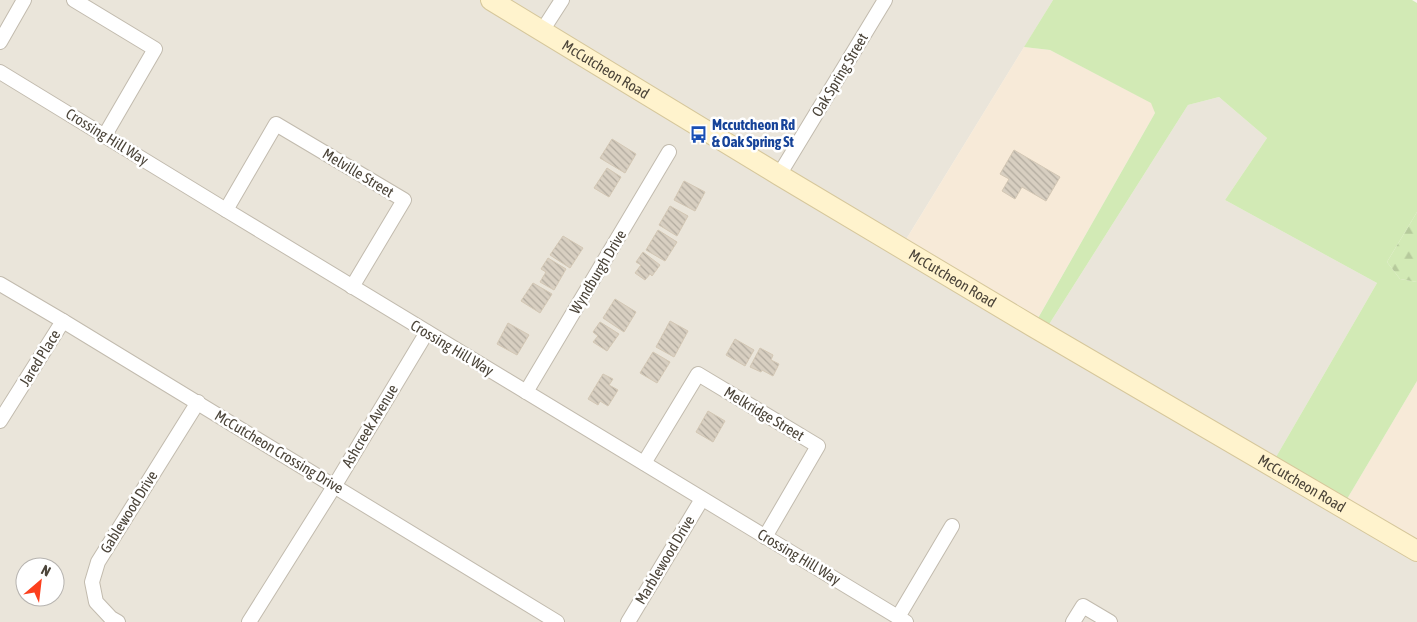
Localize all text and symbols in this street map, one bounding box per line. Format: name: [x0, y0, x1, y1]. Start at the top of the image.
street label: Oak Spring Street: [808, 30, 871, 120]
street label: McCutcheon Road: [559, 36, 652, 102]
street label: Crossing Hill Way: [63, 105, 152, 169]
place label: Mccutcheon Rd & Oak Spring St: [712, 116, 795, 150]
bus stop icon: Mccutcheon Rd & Oak Spring St: [688, 124, 708, 144]
street label: Melville Street: [320, 145, 397, 200]
street label: Wyndburgh Drive: [566, 227, 629, 317]
street label: McCutcheon Road: [906, 246, 999, 311]
street label: Crossing Hill Way: [408, 316, 497, 379]
street label: Jared Place: [16, 326, 64, 389]
street label: Ashcreek Avenue: [338, 381, 401, 470]
street label: Melkridge Street: [721, 383, 807, 444]
street label: McCutcheon Crossing Drive: [212, 406, 347, 497]
street label: McCutcheon Road: [1255, 451, 1349, 515]
street label: Gablewood Drive: [97, 467, 161, 556]
street label: Marblewood Drive: [631, 512, 698, 607]
street label: Crossing Hill Way: [755, 525, 844, 588]
north arrow: [15, 557, 65, 607]
text: N: [39, 562, 54, 580]

